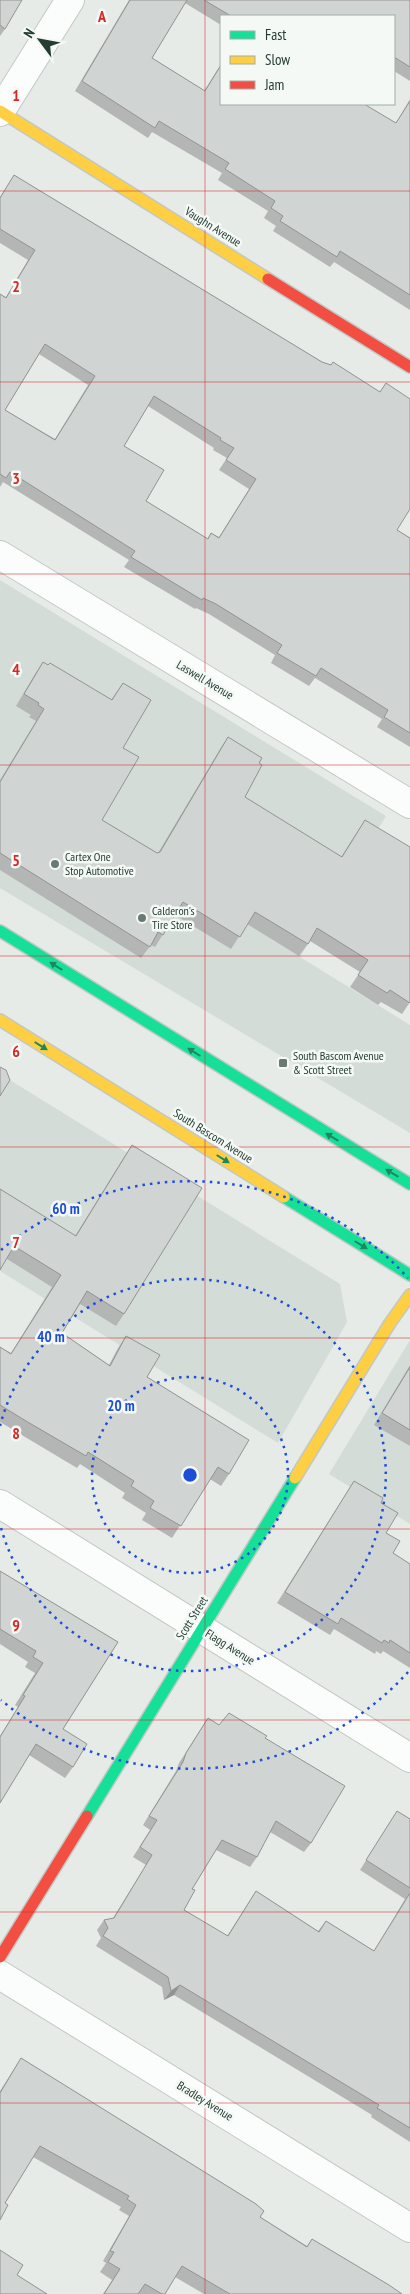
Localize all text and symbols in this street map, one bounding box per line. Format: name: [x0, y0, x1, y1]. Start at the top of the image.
text: A: [97, 6, 107, 26]
north arrow: [15, 15, 65, 65]
legend: [220, 15, 395, 105]
text: N: [19, 25, 39, 41]
text: Fast: [265, 25, 286, 44]
text: Slow: [265, 50, 290, 69]
text: Jam: [264, 75, 284, 94]
text: 1: [12, 85, 20, 105]
street label: Vaughn Avenue: [182, 203, 244, 250]
text: 2: [12, 276, 20, 296]
text: 3: [12, 468, 20, 488]
street label: Laswell Avenue: [174, 657, 236, 702]
text: 4: [12, 659, 20, 679]
place label: Cartex One Stop Automotive: [65, 849, 134, 878]
text: 5: [12, 850, 20, 870]
marker: Cartex One Stop Automotive: [49, 858, 61, 870]
place label: Calderon's Tire Store: [152, 903, 194, 932]
marker: Calderon's Tire Store: [136, 912, 148, 924]
one-way arrow: [50, 961, 63, 970]
text: 6: [12, 1041, 20, 1061]
one-way arrow: [35, 1041, 48, 1051]
one-way arrow: [187, 1047, 201, 1056]
place label: South Bascom Avenue & Scott Street: [293, 1048, 384, 1077]
marker: South Bascom Avenue & Scott Street: [277, 1057, 289, 1069]
street label: South Bascom Avenue: [171, 1105, 256, 1166]
one-way arrow: [326, 1132, 339, 1142]
one-way arrow: [217, 1154, 230, 1163]
one-way arrow: [385, 1169, 399, 1178]
text: 60 m: [52, 1199, 80, 1218]
text: 7: [12, 1232, 20, 1252]
one-way arrow: [354, 1241, 367, 1250]
text: 40 m: [37, 1327, 65, 1346]
text: 20 m: [107, 1396, 135, 1415]
text: 8: [12, 1423, 20, 1443]
centre of rings: [181, 1466, 199, 1484]
street label: Scott Street: [172, 1593, 211, 1642]
text: 9: [12, 1615, 20, 1635]
street label: Flagg Avenue: [203, 1626, 258, 1668]
street label: Bradley Avenue: [174, 2077, 236, 2124]

